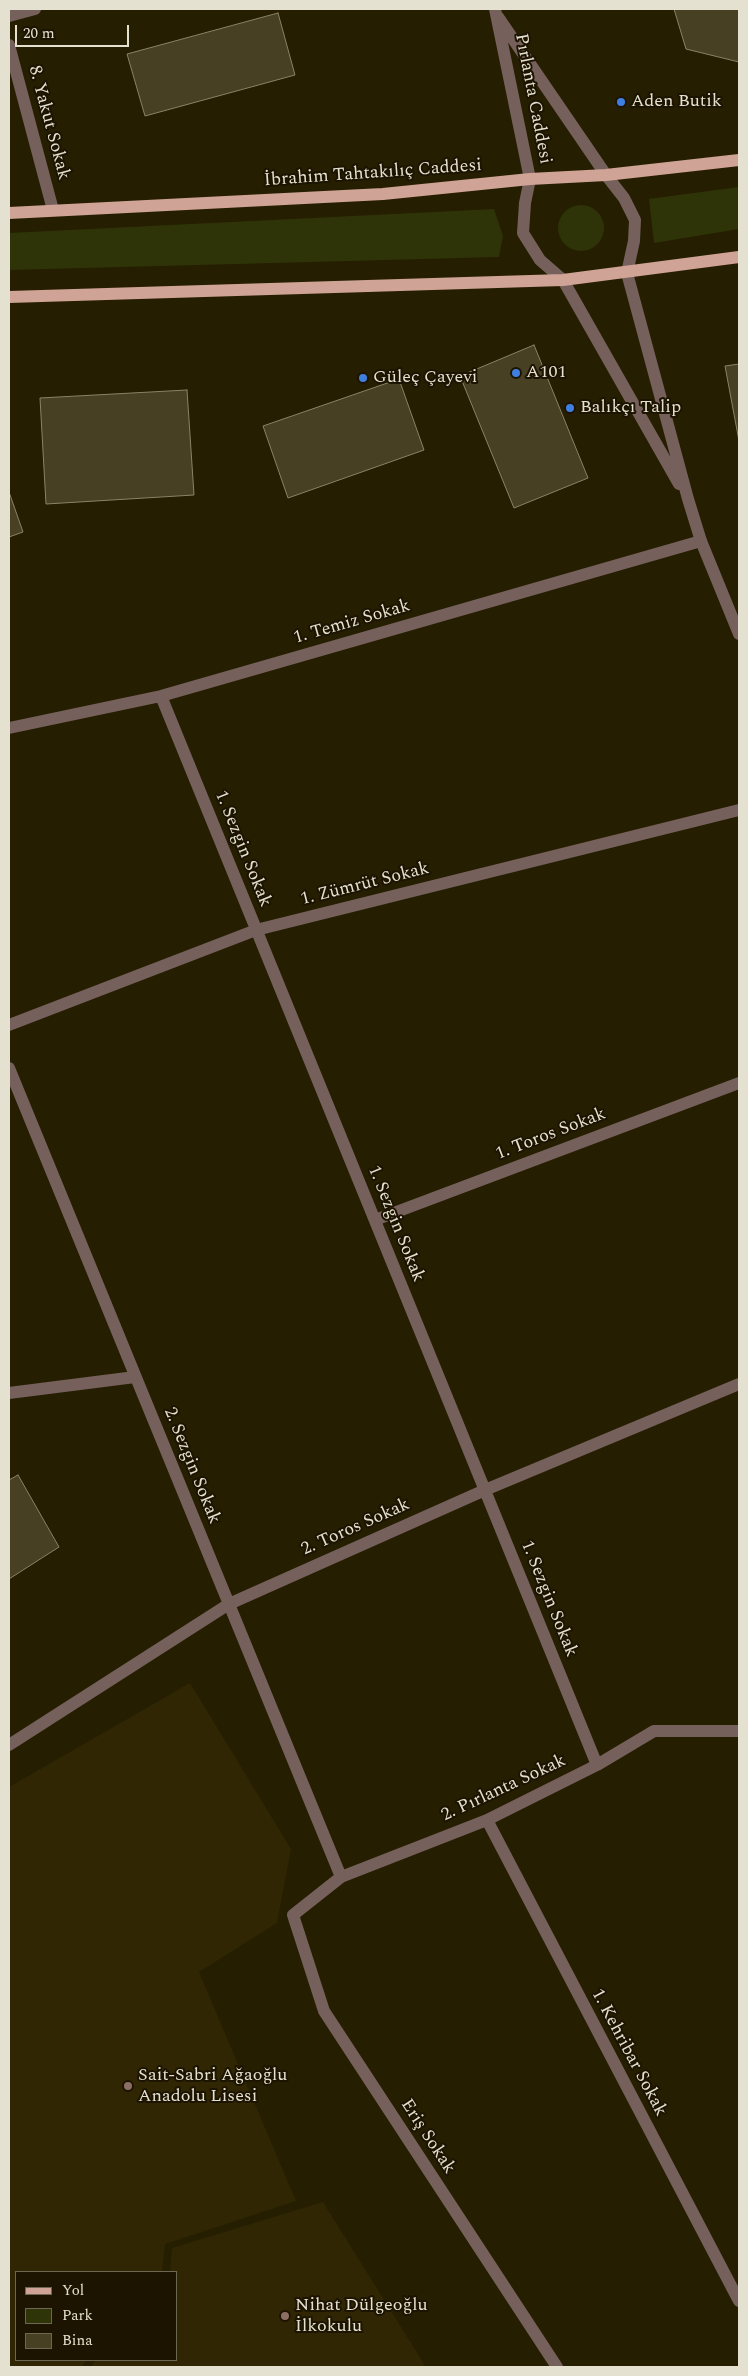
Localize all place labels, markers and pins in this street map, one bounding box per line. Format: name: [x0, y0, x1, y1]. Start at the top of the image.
place label: Aden Butik: [631, 91, 722, 113]
marker: Aden Butik: [615, 96, 627, 108]
place label: A101: [526, 362, 566, 384]
place label: Güleç Çayevi: [373, 367, 477, 389]
marker: A101: [510, 367, 522, 379]
marker: Güleç Çayevi: [357, 372, 369, 384]
place label: Balıkçı Talip: [580, 397, 681, 419]
marker: Balıkçı Talip: [564, 402, 576, 414]
place label: Sait-Sabri Ağaoğlu Anadolu Lisesi: [138, 2065, 287, 2108]
marker: Sait-Sabri Ağaoğlu Anadolu Lisesi: [122, 2080, 134, 2092]
place label: Nihat Dülgeoğlu İlkokulu: [295, 2295, 428, 2338]
marker: Nihat Dülgeoğlu İlkokulu: [279, 2310, 291, 2322]

